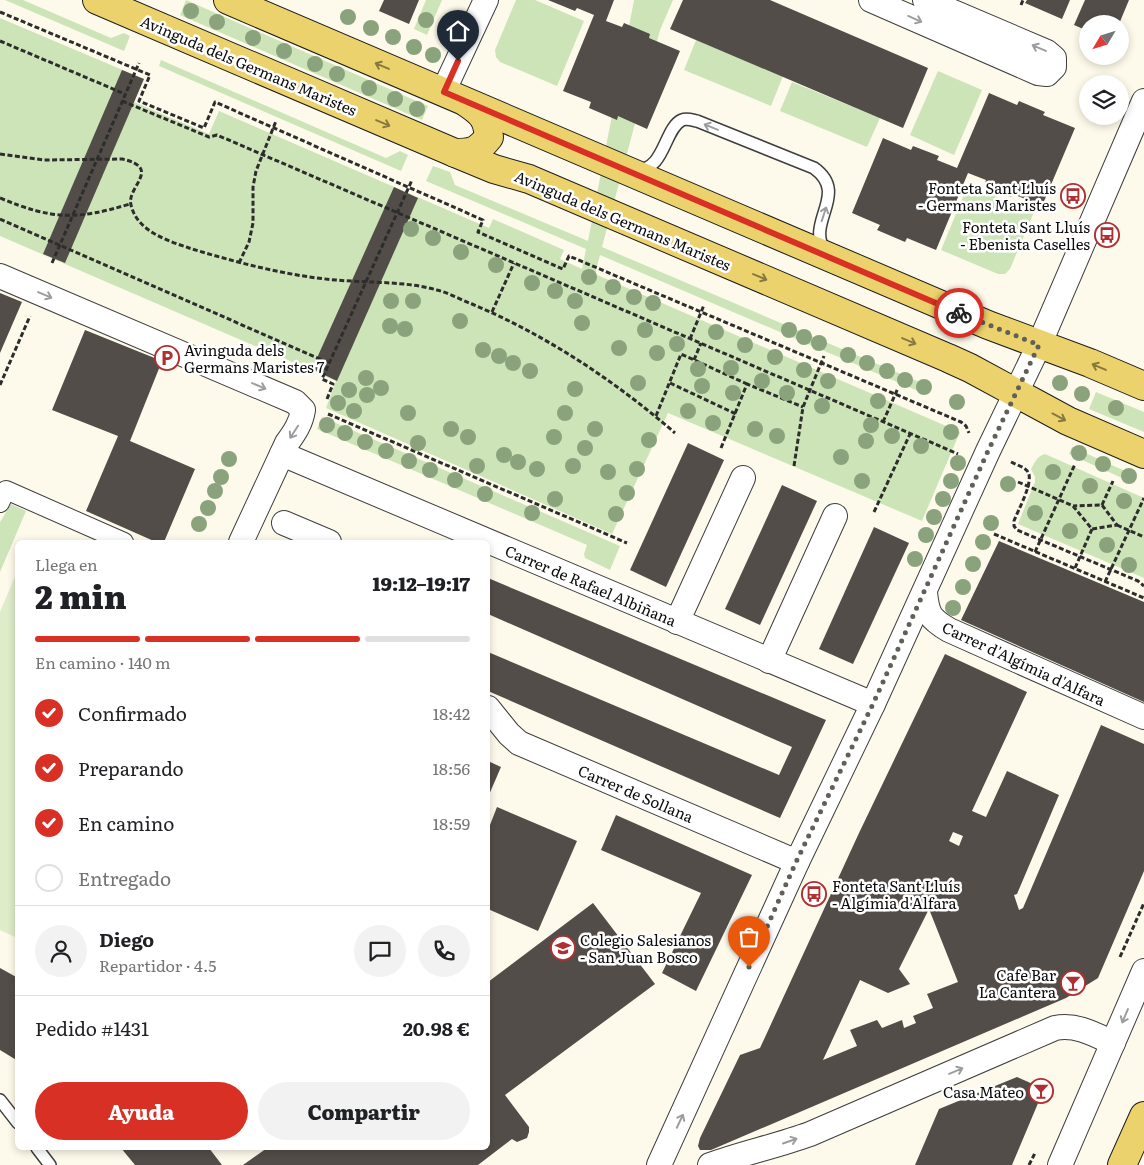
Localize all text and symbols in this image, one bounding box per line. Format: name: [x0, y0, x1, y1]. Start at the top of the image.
street label: Avinguda dels Germans Maristes: [137, 9, 361, 121]
pin: [437, 10, 479, 61]
one-way arrow: [907, 15, 922, 25]
north arrow: [1079, 15, 1129, 65]
map controls: [1079, 15, 1129, 125]
icon: home: [444, 17, 472, 45]
one-way arrow: [1032, 43, 1047, 53]
one-way arrow: [375, 60, 390, 70]
button: layers: [1079, 75, 1129, 125]
one-way arrow: [375, 118, 390, 128]
one-way arrow: [704, 122, 719, 131]
street label: Avinguda dels Germans Maristes: [511, 164, 735, 276]
place label: Fonteta Sant Lluís - Germans Maristes: [918, 176, 1056, 216]
bus stop icon: Fonteta Sant Lluís - Germans Maristes: [1060, 183, 1086, 209]
one-way arrow: [819, 206, 829, 222]
place label: Fonteta Sant Lluís - Ebenista Caselles: [960, 215, 1090, 255]
bus stop icon: Fonteta Sant Lluís - Ebenista Caselles: [1094, 222, 1120, 248]
one-way arrow: [752, 273, 767, 283]
courier: [934, 288, 984, 338]
one-way arrow: [37, 290, 52, 300]
icon: bike: [945, 299, 973, 327]
one-way arrow: [901, 337, 916, 347]
place label: Avinguda dels Germans Maristes 7: [184, 338, 325, 378]
parking icon: Avinguda dels Germans Maristes 7: [154, 345, 180, 371]
one-way arrow: [1092, 362, 1107, 371]
one-way arrow: [251, 382, 266, 392]
one-way arrow: [1051, 412, 1066, 422]
one-way arrow: [289, 425, 299, 439]
street label: Carrer de Rafael Albiñana: [502, 538, 681, 632]
text: Llega en: [35, 552, 98, 576]
text: 19:12–19:17: [373, 569, 470, 597]
text: 2 min: [35, 571, 127, 619]
street label: Carrer d'Algímia d'Alfara: [939, 615, 1110, 711]
text: En camino · 140 m: [35, 650, 171, 674]
icon: check: [35, 699, 63, 727]
text: Confirmado: [78, 699, 187, 727]
text: 18:42: [433, 701, 470, 725]
icon: check: [35, 754, 63, 782]
text: Preparando: [78, 754, 184, 782]
text: 18:56: [433, 756, 470, 780]
street label: Carrer de Sollana: [575, 758, 698, 828]
icon: check: [35, 809, 63, 837]
text: En camino: [78, 809, 174, 837]
text: 18:59: [433, 811, 470, 835]
text: Entregado: [78, 864, 171, 892]
place label: Fonteta Sant Lluís - Algímia d'Alfara: [832, 874, 960, 914]
bus stop icon: Fonteta Sant Lluís - Algímia d'Alfara: [801, 881, 827, 907]
pin: [728, 916, 770, 967]
icon: bag: [735, 923, 763, 951]
button: person: [35, 925, 87, 977]
text: Diego: [99, 925, 154, 953]
button: chat: [354, 925, 406, 977]
button: phone: [418, 925, 470, 977]
place label: Colegio Salesianos - San Juan Bosco: [580, 928, 711, 968]
school or university icon: Colegio Salesianos - San Juan Bosco: [550, 935, 576, 961]
text: Repartidor · 4.5: [99, 953, 216, 977]
place label: Cafe Bar La Cantera: [979, 963, 1057, 1003]
bar icon: Cafe Bar La Cantera: [1060, 970, 1086, 996]
one-way arrow: [1119, 1008, 1129, 1023]
text: Pedido #1431: [35, 1014, 149, 1042]
text: 20.98 €: [403, 1014, 470, 1042]
one-way arrow: [948, 1065, 963, 1075]
bar icon: Casa Mateo: [1028, 1078, 1054, 1104]
place label: Casa Mateo: [943, 1080, 1024, 1103]
button: Ayuda: [35, 1082, 248, 1140]
button: Compartir: [258, 1082, 470, 1140]
one-way arrow: [675, 1114, 685, 1129]
one-way arrow: [782, 1136, 798, 1145]

